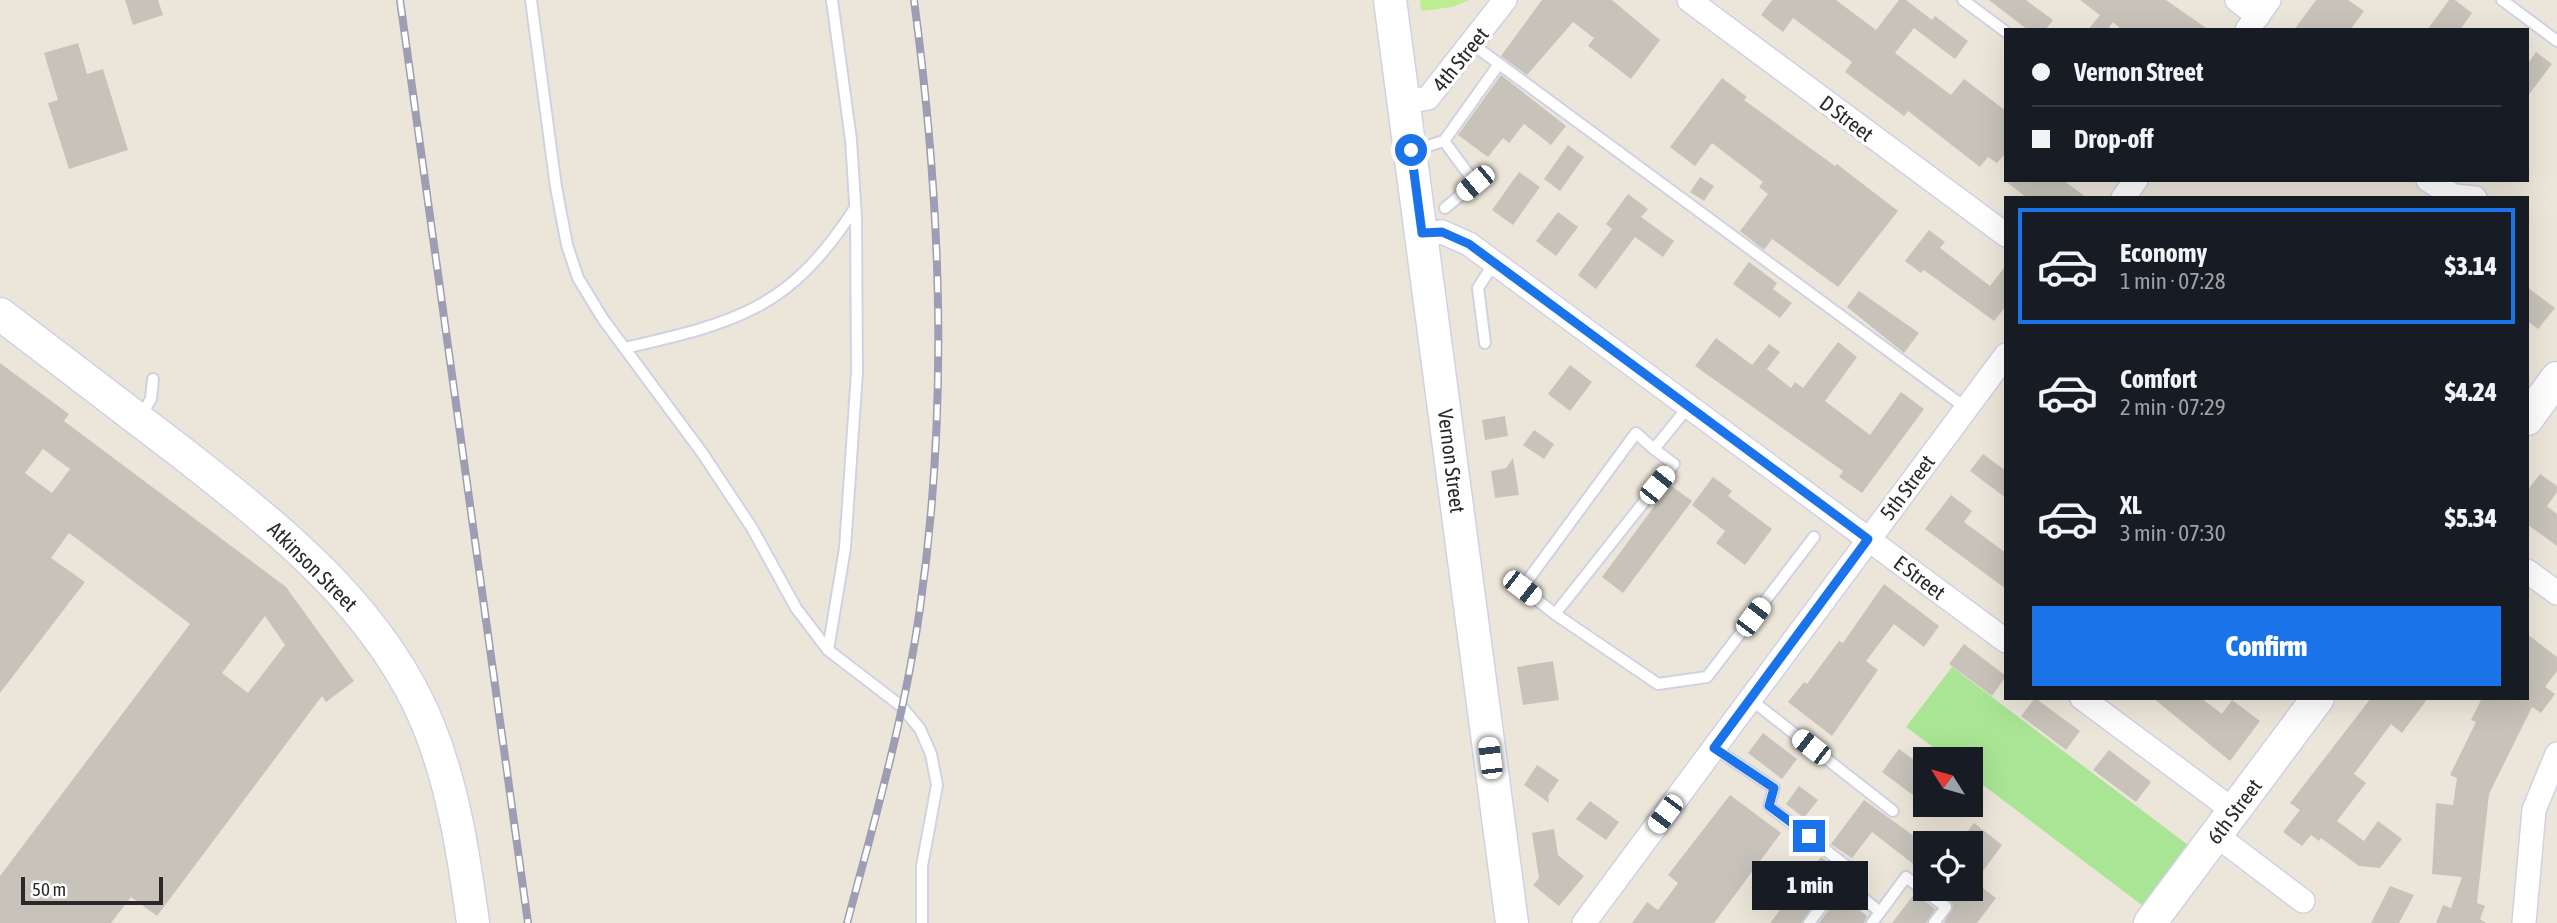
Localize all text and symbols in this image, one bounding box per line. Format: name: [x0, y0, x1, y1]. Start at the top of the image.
street label: 4th Street: [1427, 22, 1493, 96]
text: Vernon Street: [2074, 57, 2203, 87]
street label: D Street: [1816, 90, 1878, 146]
text: Drop-off: [2074, 124, 2154, 154]
route start: [1395, 134, 1427, 166]
car: [1453, 161, 1498, 205]
icon: car: [2036, 235, 2099, 298]
text: Economy: [2120, 238, 2207, 268]
text: $3.14: [2445, 251, 2497, 281]
text: 1 min · 07:28: [2120, 268, 2226, 294]
icon: car: [2036, 361, 2099, 424]
text: Comfort: [2120, 364, 2197, 394]
text: $4.24: [2445, 377, 2497, 407]
text: 2 min · 07:29: [2120, 394, 2226, 420]
street label: Vernon Street: [1434, 408, 1470, 514]
street label: 5th Street: [1875, 450, 1939, 524]
car: [1636, 462, 1679, 508]
icon: car: [2036, 487, 2099, 550]
text: XL: [2120, 490, 2142, 520]
text: $5.34: [2445, 503, 2497, 533]
street label: Atkinson Street: [263, 516, 363, 616]
text: 3 min · 07:30: [2120, 520, 2226, 546]
street label: E Street: [1890, 550, 1950, 604]
car: [1499, 567, 1546, 609]
car: [1732, 594, 1775, 640]
button: Confirm: [2032, 606, 2501, 686]
car: [1788, 726, 1835, 768]
car: [1478, 736, 1503, 780]
north arrow: [1913, 747, 1983, 817]
map controls: [1913, 747, 1983, 901]
street label: 6th Street: [2202, 774, 2266, 848]
car: [1644, 791, 1687, 837]
route end: [1793, 820, 1825, 852]
button: locate: [1913, 831, 1983, 901]
callout: 1 min: [1751, 860, 1867, 910]
text: 1 min: [1787, 872, 1833, 898]
scale bar: [21, 874, 163, 906]
text: 50 m: [32, 878, 66, 900]

